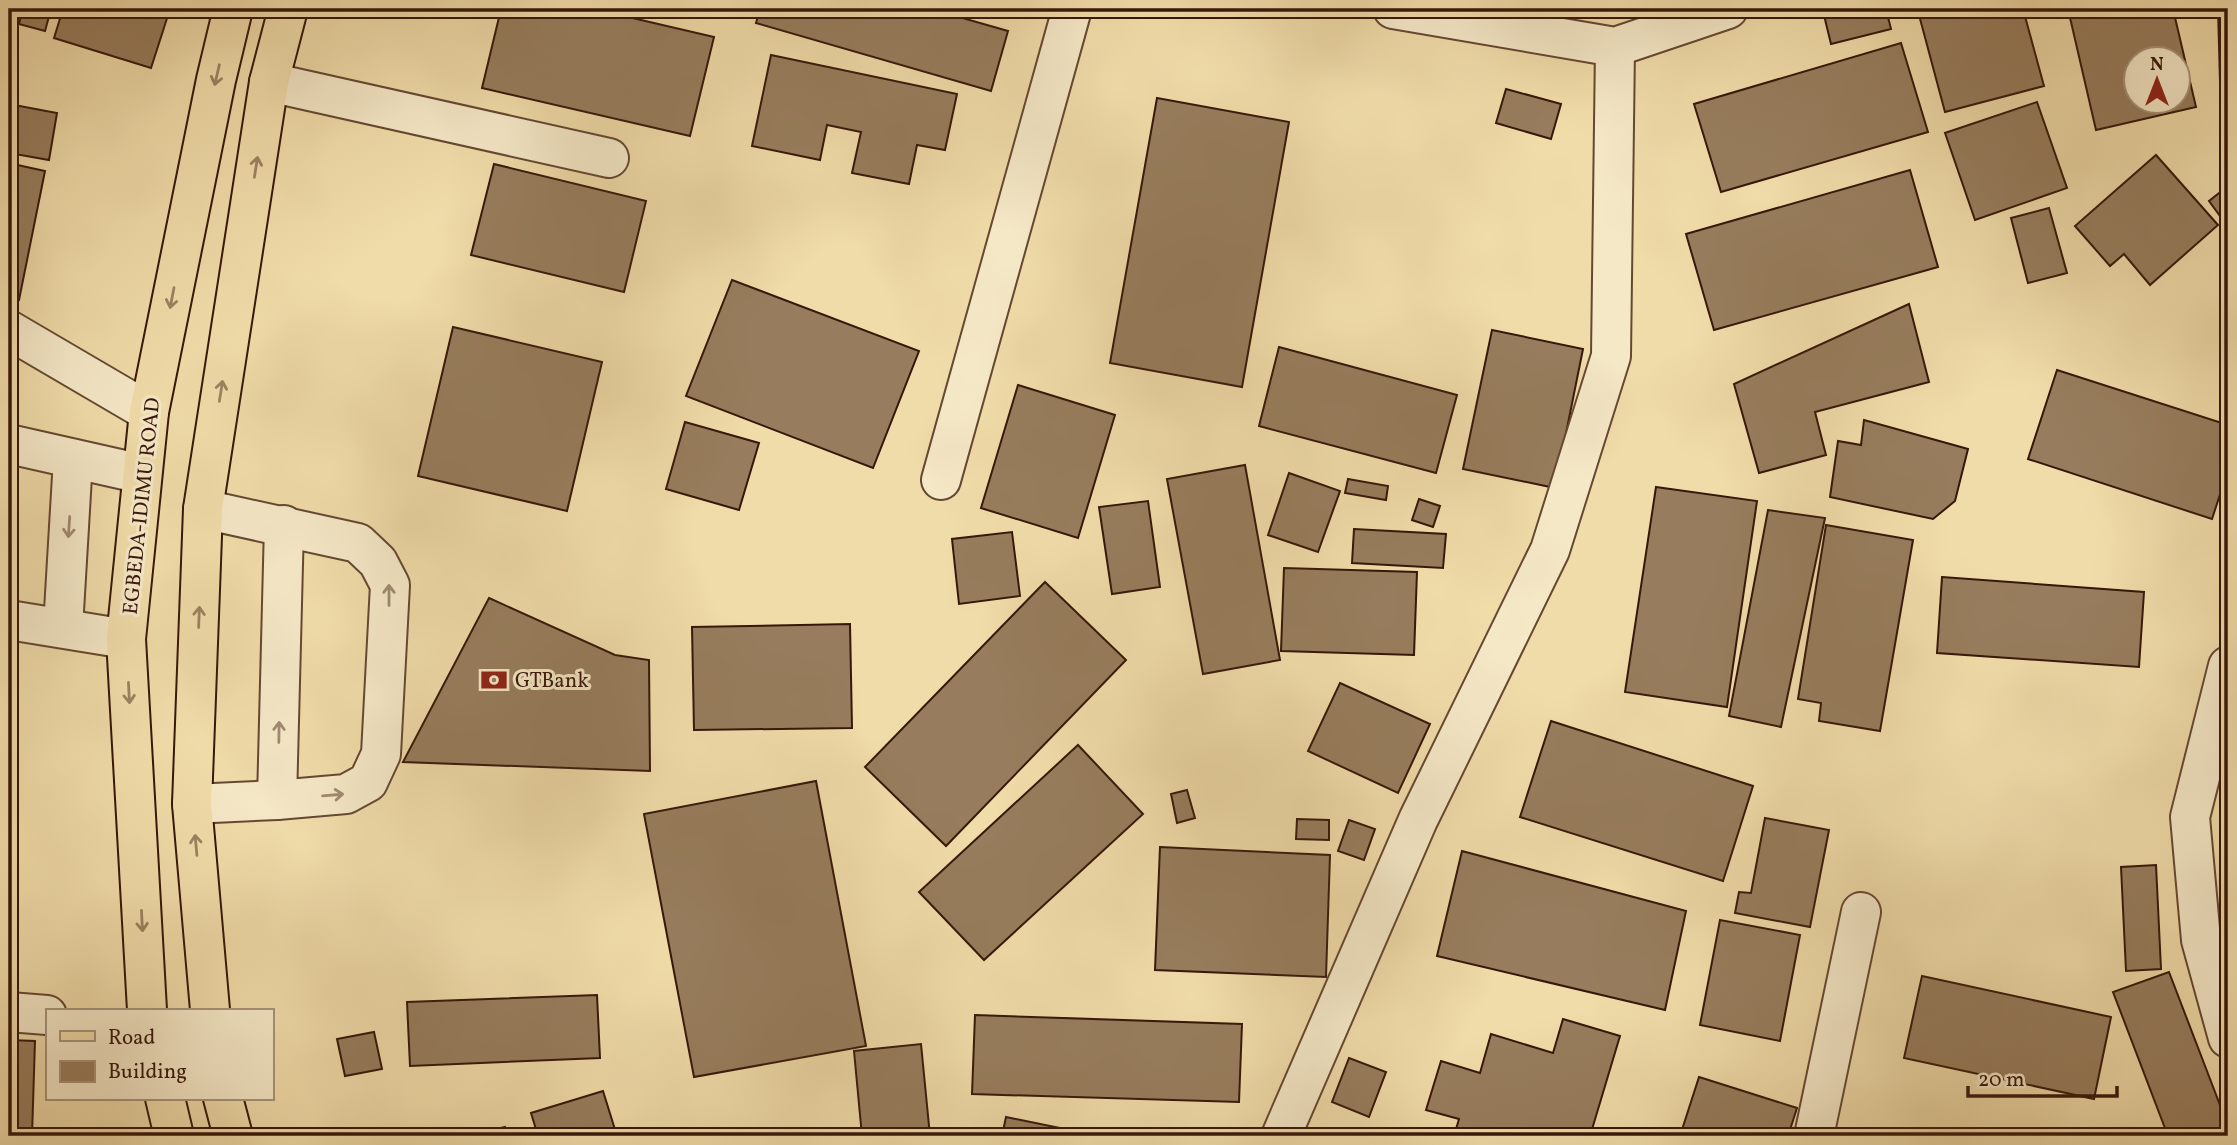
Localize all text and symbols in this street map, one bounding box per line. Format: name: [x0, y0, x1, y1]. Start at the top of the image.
north arrow: [2122, 46, 2192, 116]
text: N: [2150, 52, 2164, 78]
one-way arrow: [210, 63, 223, 86]
one-way arrow: [250, 156, 263, 178]
one-way arrow: [165, 286, 179, 309]
one-way arrow: [215, 380, 228, 403]
street label: EGBEDA-IDIMU ROAD: [117, 396, 168, 616]
one-way arrow: [62, 515, 75, 537]
one-way arrow: [382, 584, 396, 607]
one-way arrow: [192, 606, 205, 629]
bank icon: GTBank: [479, 665, 509, 695]
place label: GTBank: [515, 667, 589, 696]
one-way arrow: [123, 682, 136, 705]
one-way arrow: [272, 721, 285, 744]
one-way arrow: [322, 788, 344, 801]
one-way arrow: [189, 834, 202, 856]
one-way arrow: [136, 909, 149, 931]
legend: [46, 1009, 273, 1100]
text: Road: [108, 1024, 155, 1053]
scale bar: [1968, 1054, 2116, 1098]
text: Building: [108, 1058, 187, 1087]
text: 20 m: [1978, 1066, 2024, 1095]

